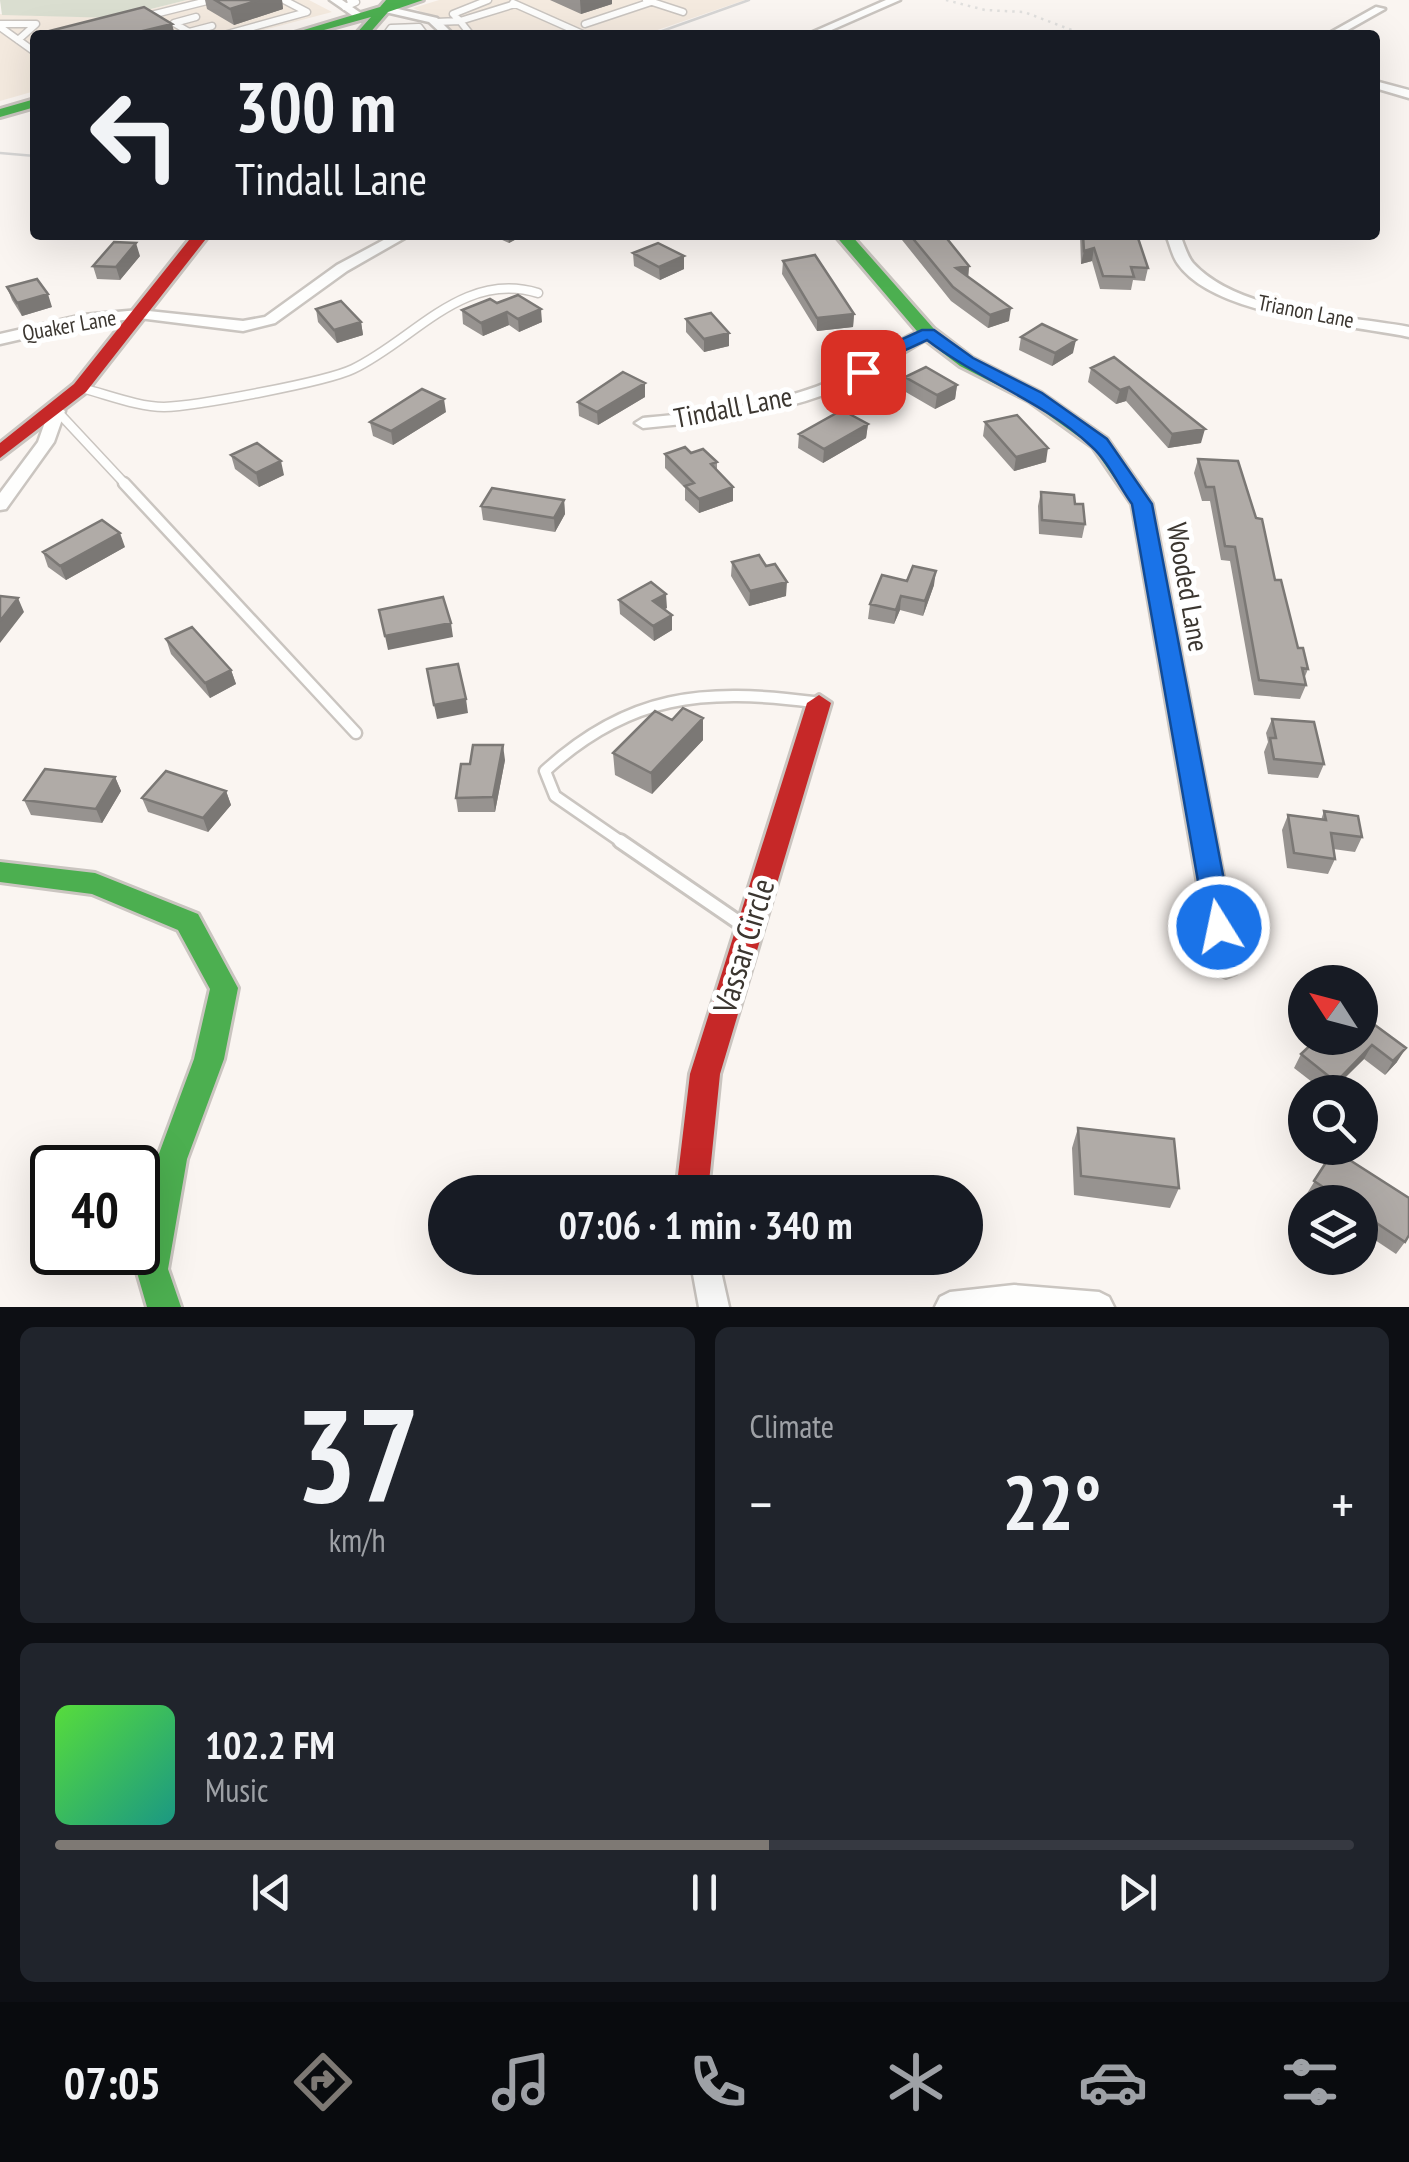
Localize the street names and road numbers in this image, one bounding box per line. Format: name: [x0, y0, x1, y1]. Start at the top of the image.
street label: Trianon Lane: [1256, 288, 1356, 334]
street label: Quaker Lane: [20, 303, 118, 347]
street label: Tindall Lane: [671, 377, 795, 436]
street label: Wooded Lane: [1159, 520, 1218, 654]
street label: Vassar Circle: [702, 873, 783, 1019]

